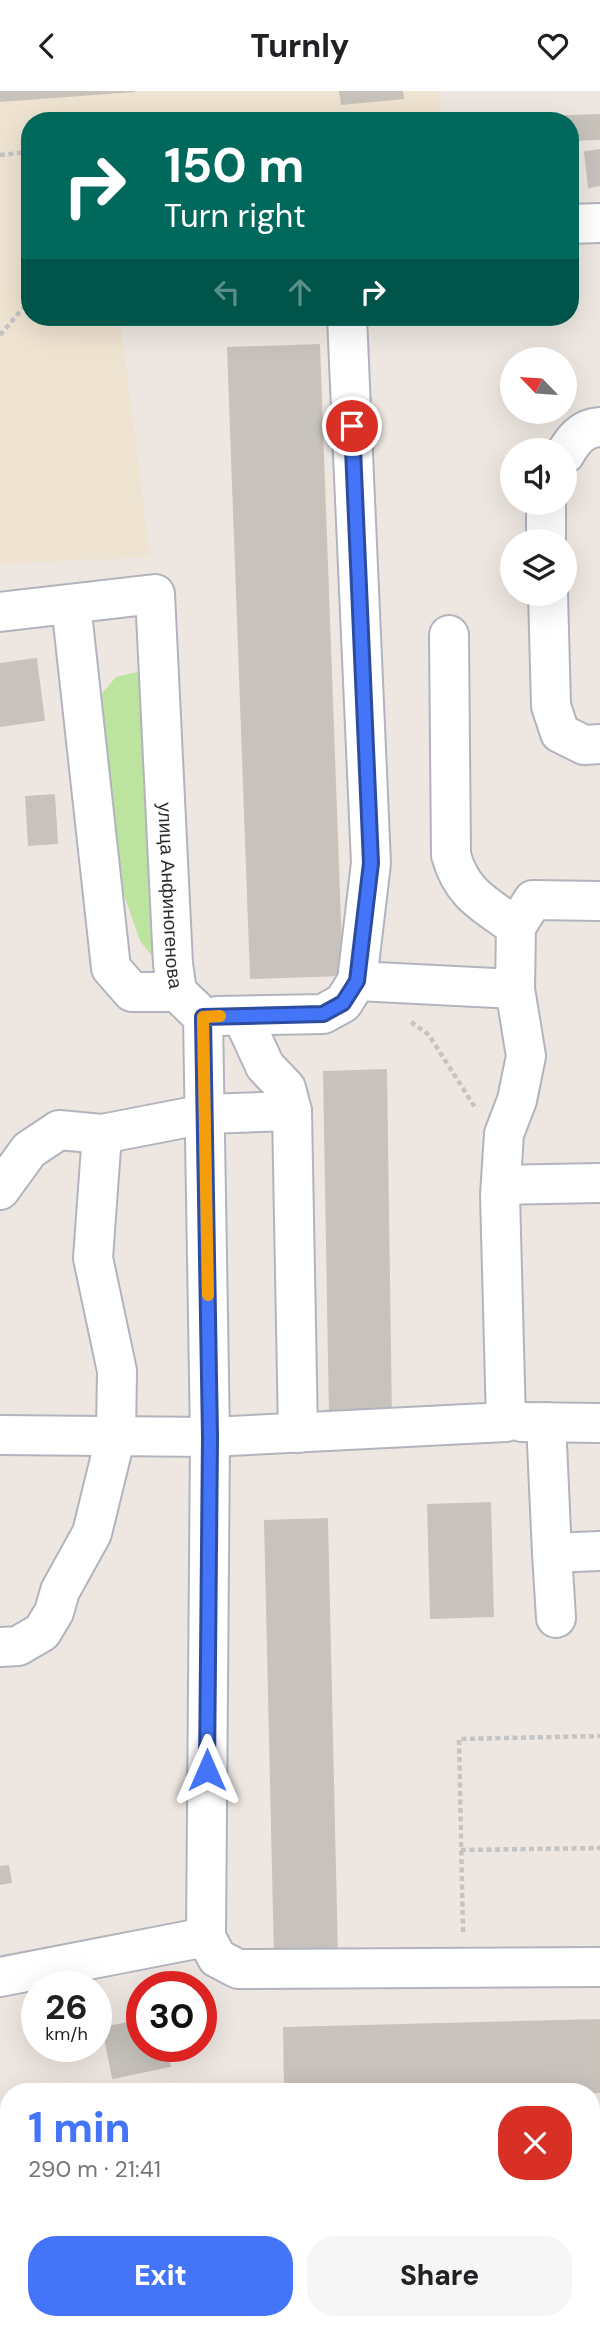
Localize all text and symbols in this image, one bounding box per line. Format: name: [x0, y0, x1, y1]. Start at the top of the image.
text: Turnly: [251, 25, 349, 67]
icon: back: [28, 27, 66, 65]
icon: heart: [534, 27, 572, 65]
text: 150 m: [164, 133, 304, 197]
icon: right: [49, 140, 140, 231]
text: Turn right: [164, 195, 306, 237]
icon: left: [208, 273, 246, 311]
icon: ahead: [281, 273, 319, 311]
icon: right: [354, 273, 392, 311]
north arrow: [500, 347, 578, 423]
map controls: [500, 347, 577, 606]
pin: [322, 396, 382, 456]
icon: arrive: [333, 407, 371, 445]
button: sound: [500, 438, 577, 515]
button: layers: [500, 529, 577, 606]
street label: улица Анфиногенова: [153, 802, 189, 991]
position arrow: [170, 1733, 244, 1807]
speed limit sign: 30: [126, 1971, 217, 2062]
text: 26: [45, 1984, 88, 2030]
text: km/h: [45, 2022, 88, 2046]
text: 1 min: [28, 2100, 131, 2155]
button: close: [498, 2106, 572, 2180]
text: 290 m · 21:41: [28, 2154, 161, 2184]
button: Exit: [28, 2236, 293, 2316]
button: Share: [307, 2236, 572, 2316]

